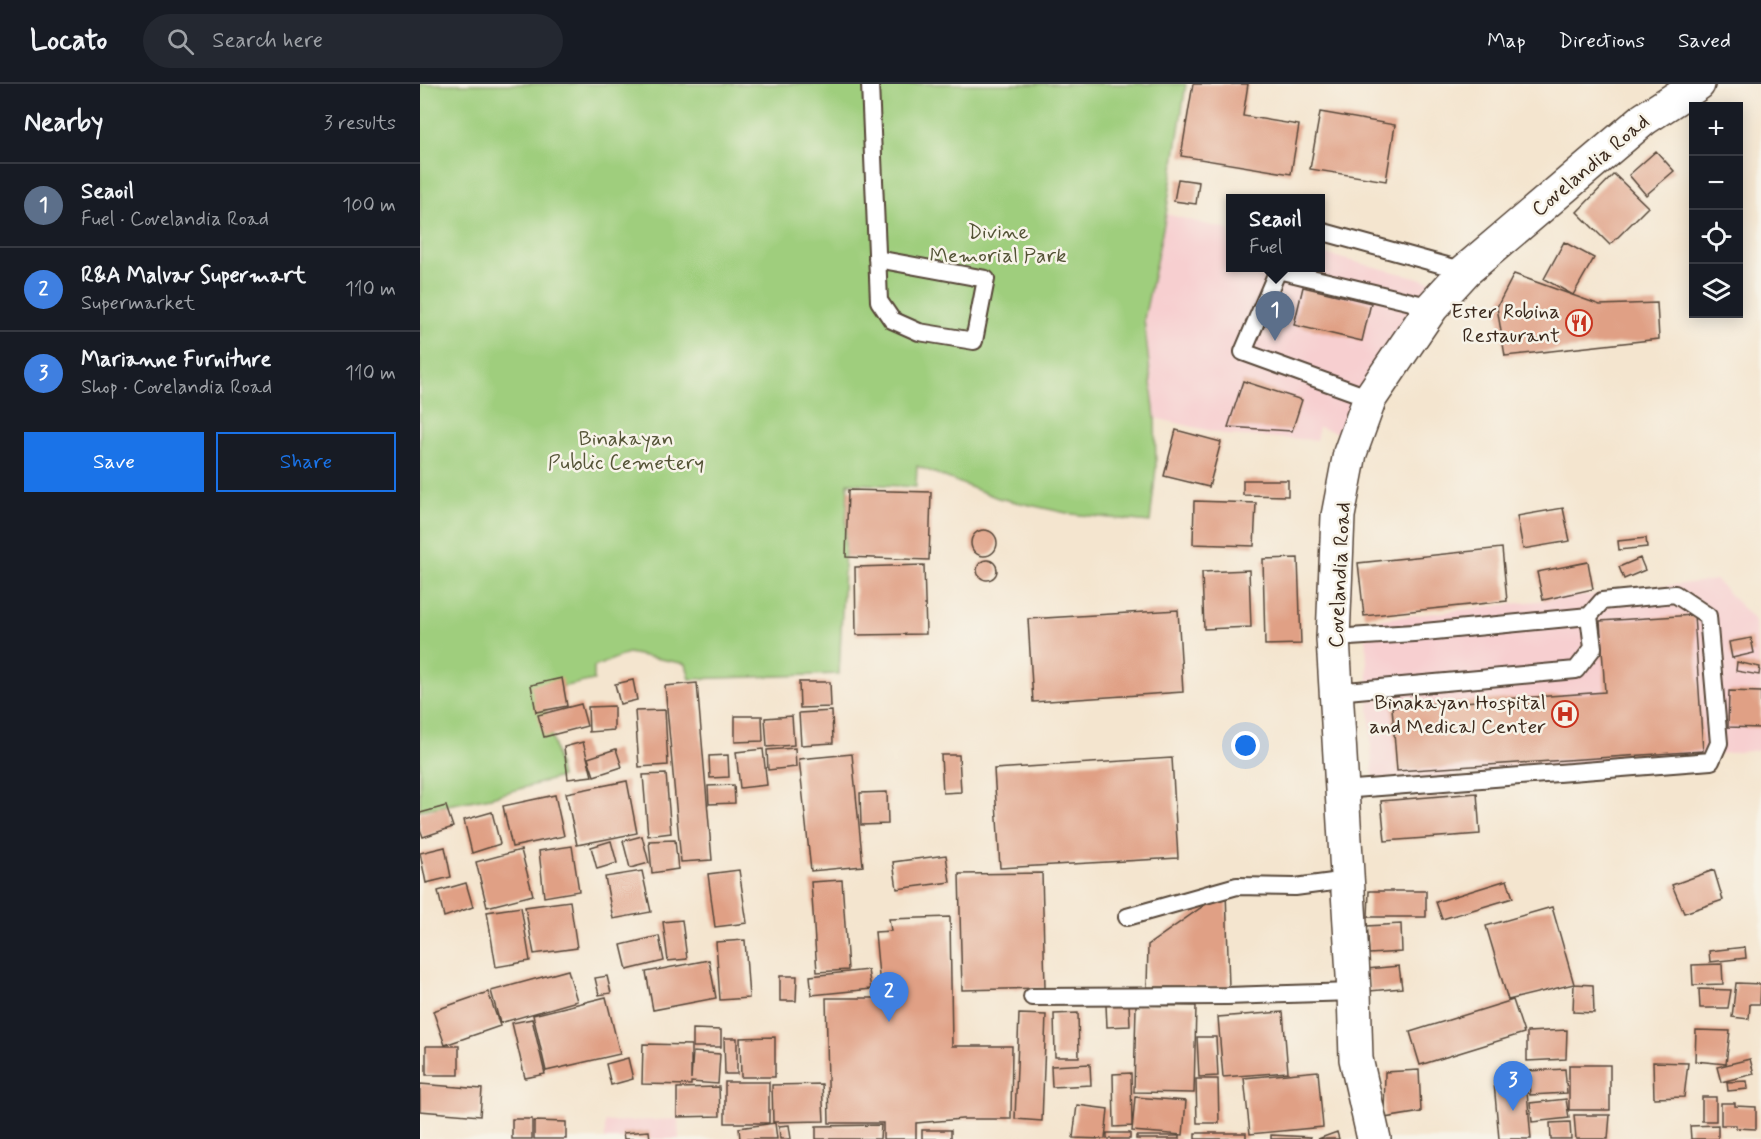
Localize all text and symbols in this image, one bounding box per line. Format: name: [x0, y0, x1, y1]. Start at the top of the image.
search box: [143, 14, 563, 68]
text: Locato: [30, 23, 107, 60]
icon: search: [164, 25, 197, 58]
text: Search here: [212, 27, 323, 55]
text: Map: [1487, 27, 1526, 55]
text: Directions: [1559, 27, 1645, 55]
text: Saved: [1678, 27, 1731, 55]
map controls: [1689, 102, 1743, 318]
button: +: [1689, 102, 1743, 156]
text: Nearby: [24, 106, 103, 140]
street label: Covelandia Road: [1526, 108, 1656, 223]
text: 3 results: [324, 110, 396, 137]
button: −: [1689, 156, 1743, 210]
text: Seaoil: [81, 178, 134, 206]
text: 1: [39, 192, 48, 219]
text: 100 m: [342, 192, 396, 219]
popup: [1226, 194, 1325, 272]
text: Fuel · Covelandia Road: [81, 206, 269, 233]
text: Seaoil: [1249, 206, 1302, 234]
button: locate: [1689, 210, 1743, 264]
park label: Divine Memorial Park: [929, 218, 1067, 270]
text: Fuel: [1249, 234, 1283, 261]
text: R&A Malvar Supermart: [81, 262, 306, 290]
button: layers: [1689, 264, 1743, 318]
text: 2: [39, 276, 48, 303]
text: 110 m: [345, 276, 396, 303]
text: Supermarket: [81, 290, 195, 317]
pin: 1: [1256, 292, 1294, 341]
place label: Ester Robina Restaurant: [1451, 298, 1560, 350]
restaurant icon: Ester Robina Restaurant: [1564, 308, 1594, 338]
text: Marianne Furniture: [81, 346, 271, 374]
text: 3: [39, 360, 48, 387]
text: 110 m: [345, 360, 396, 387]
text: Shop · Covelandia Road: [81, 374, 272, 401]
park label: Binakayan Public Cemetery: [548, 425, 704, 477]
button: Save: [24, 432, 204, 492]
button: Share: [216, 432, 396, 492]
street label: Covelandia Road: [1322, 501, 1358, 649]
place label: Binakayan Hospital and Medical Center: [1369, 689, 1546, 741]
hospital icon: Binakayan Hospital and Medical Center: [1550, 699, 1580, 729]
your location: [1231, 731, 1260, 760]
pin: 2: [870, 972, 908, 1022]
pin: 3: [1494, 1062, 1532, 1111]

